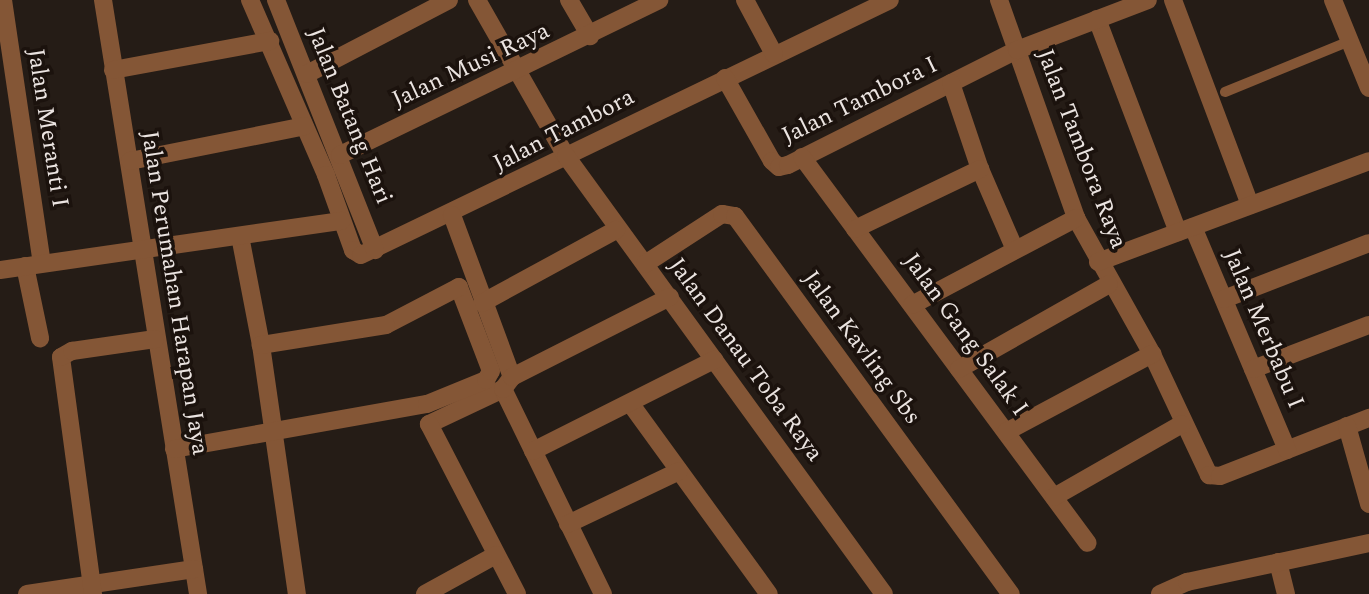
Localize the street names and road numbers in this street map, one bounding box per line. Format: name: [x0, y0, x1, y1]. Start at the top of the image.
street label: Jalan Musi Raya: [388, 17, 554, 115]
street label: Jalan Batang Hari: [300, 23, 398, 209]
street label: Jalan Tambora Raya: [1030, 45, 1132, 253]
street label: Jalan Meranti I: [20, 46, 74, 210]
street label: Jalan Tambora I: [777, 51, 943, 151]
street label: Jalan Tambora: [489, 83, 639, 179]
street label: Jalan Perumahan Harapan Jaya: [134, 129, 214, 457]
street label: Jalan Merbabu I: [1216, 245, 1310, 413]
street label: Jalan Gang Salak I: [896, 248, 1034, 422]
street label: Jalan Danau Toba Raya: [661, 253, 829, 467]
street label: Jalan Kavling Sbs: [796, 265, 926, 431]

